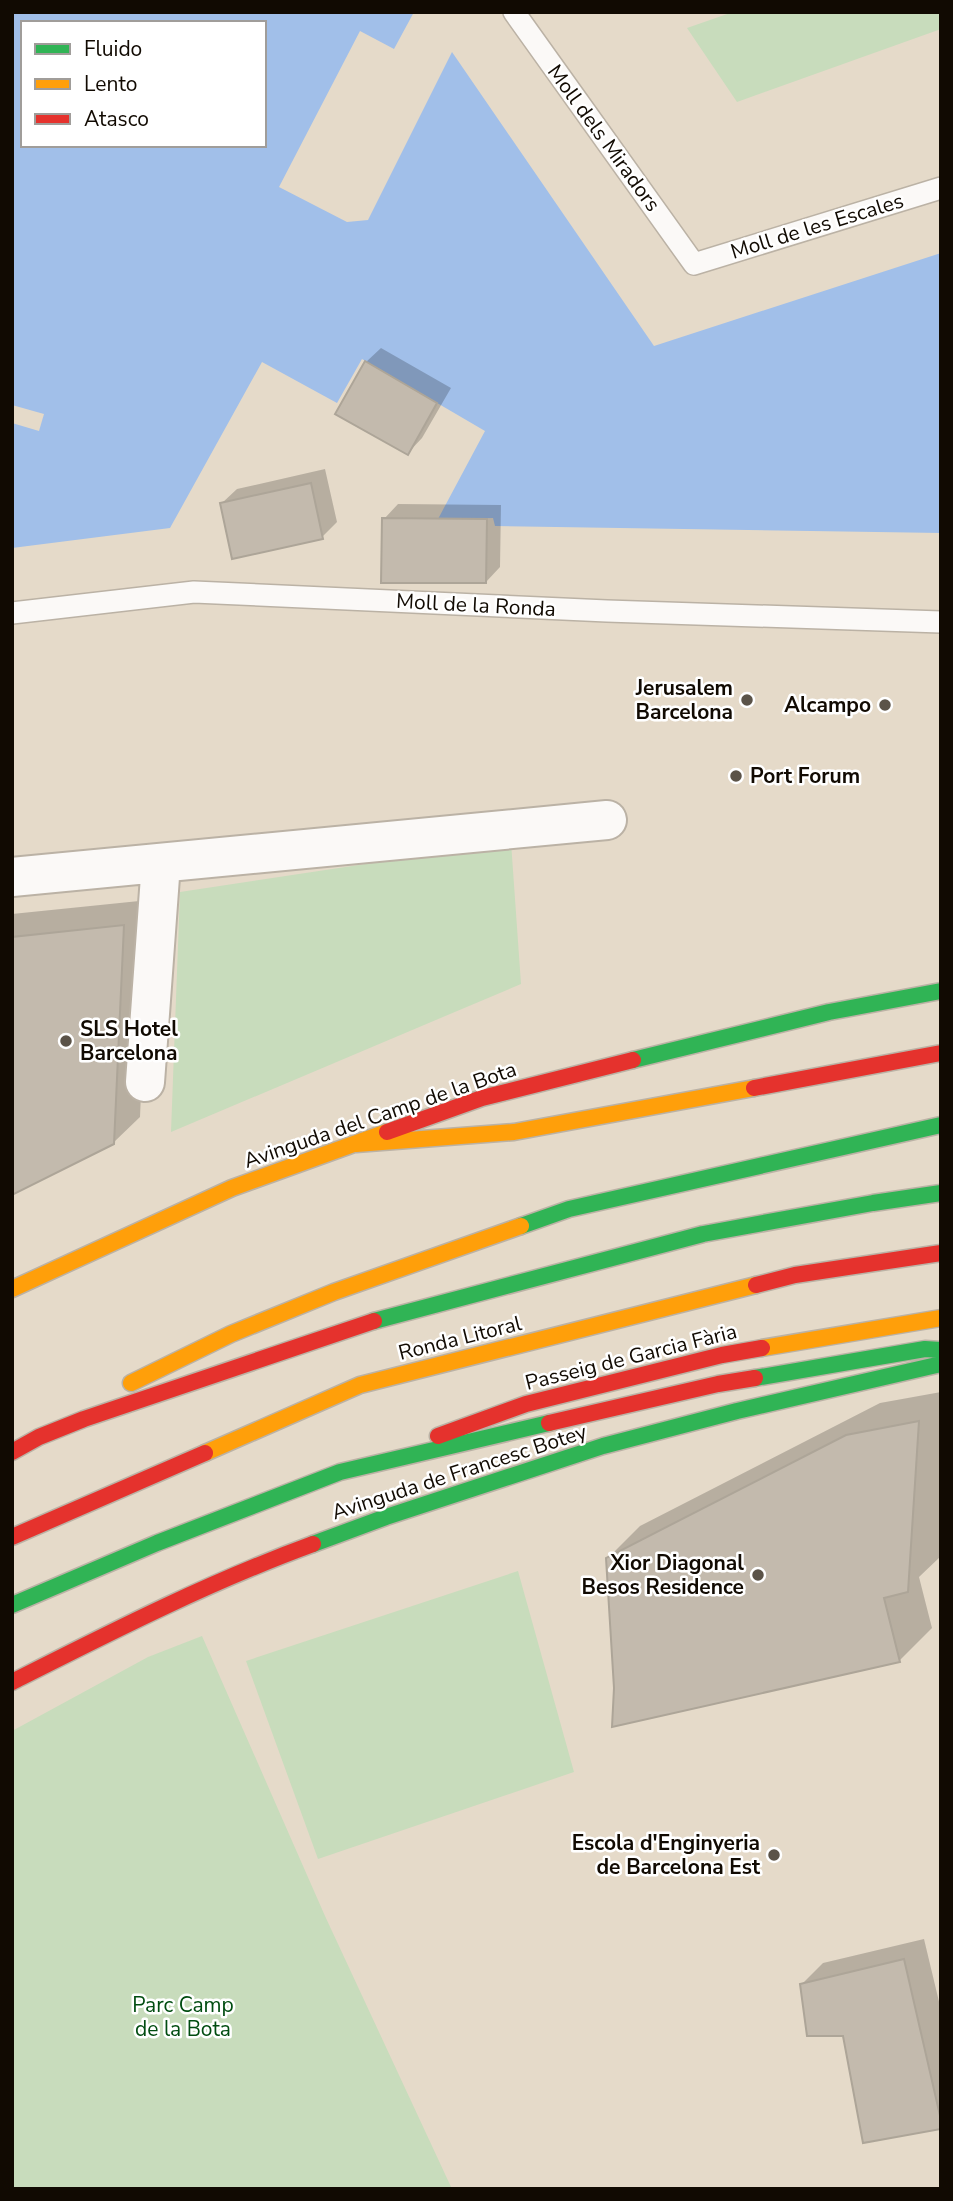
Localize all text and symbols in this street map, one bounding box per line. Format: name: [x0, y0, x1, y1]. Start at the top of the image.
legend: [21, 21, 266, 147]
text: Fluido: [84, 35, 142, 63]
street label: Moll dels Miradors: [541, 59, 667, 217]
text: Lento: [84, 70, 137, 98]
text: Atasco: [84, 105, 149, 133]
street label: Moll de les Escales: [727, 186, 907, 266]
street label: Moll de la Ronda: [395, 587, 557, 623]
place label: Jerusalem Barcelona: [635, 674, 733, 726]
place label: Alcampo: [784, 691, 871, 719]
marker: Jerusalem Barcelona: [739, 692, 755, 708]
marker: Alcampo: [877, 697, 893, 713]
place label: Port Forum: [750, 762, 860, 790]
marker: Port Forum: [728, 768, 744, 784]
place label: SLS Hotel Barcelona: [80, 1015, 178, 1067]
marker: SLS Hotel Barcelona: [58, 1033, 74, 1049]
street label: Avinguda del Camp de la Bota: [240, 1055, 520, 1175]
street label: Ronda Litoral: [395, 1309, 525, 1367]
street label: Passeig de Garcia Fària: [522, 1317, 740, 1397]
street label: Avinguda de Francesc Botey: [328, 1417, 590, 1527]
place label: Xior Diagonal Besos Residence: [581, 1549, 744, 1601]
marker: Xior Diagonal Besos Residence: [750, 1567, 766, 1583]
place label: Escola d'Enginyeria de Barcelona Est: [572, 1829, 761, 1881]
marker: Escola d'Enginyeria de Barcelona Est: [766, 1847, 782, 1863]
park label: Parc Camp de la Bota: [132, 1991, 234, 2043]

